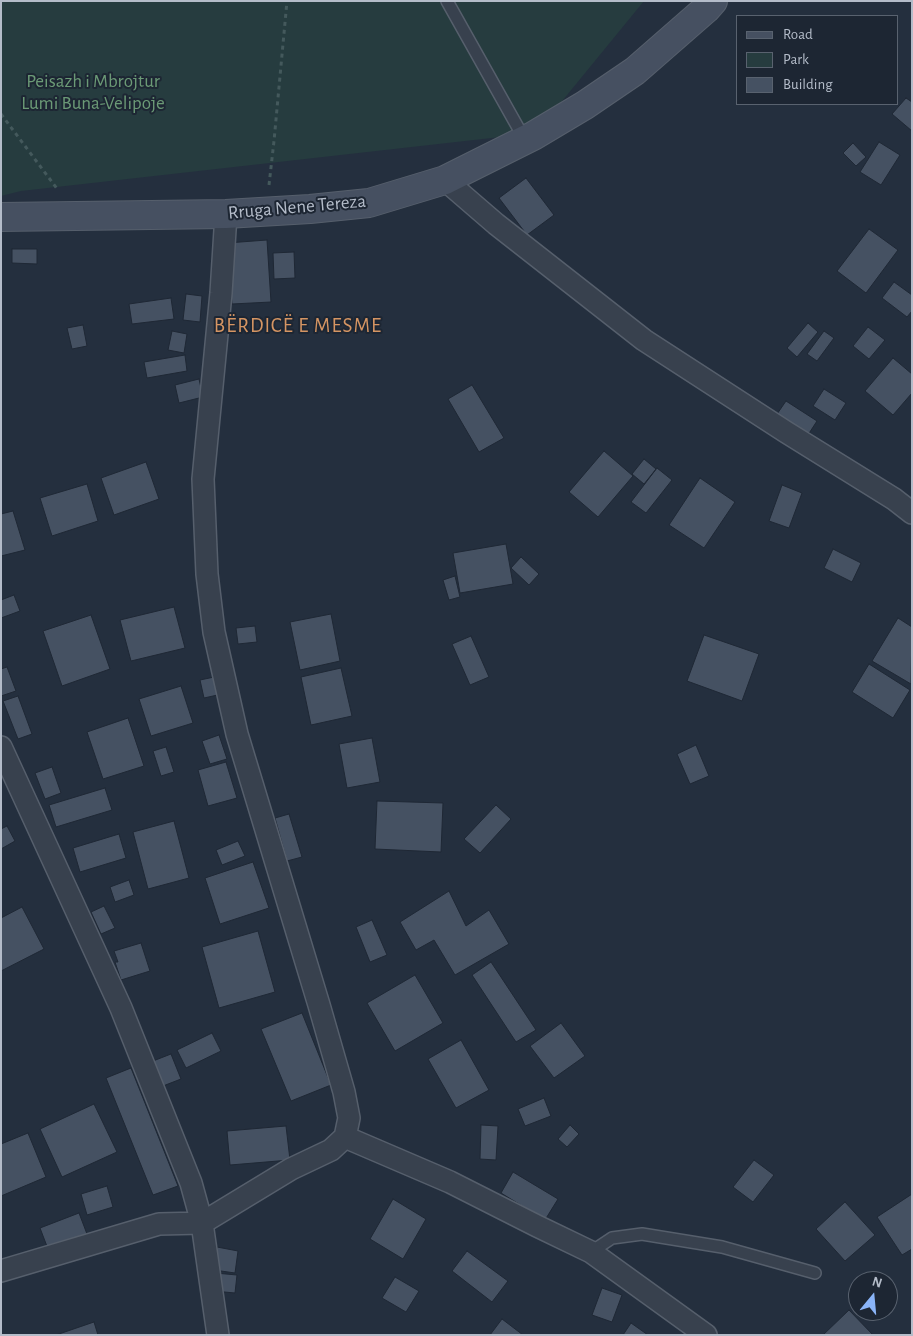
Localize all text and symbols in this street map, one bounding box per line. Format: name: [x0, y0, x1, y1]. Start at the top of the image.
legend: [736, 15, 898, 105]
text: Road: [783, 27, 813, 42]
text: Park: [783, 52, 809, 67]
park label: Peisazh i Mbrojtur Lumi Buna-Velipoje: [21, 70, 165, 114]
text: Building: [783, 77, 833, 92]
street label: Rruga Nene Tereza: [227, 190, 367, 224]
district label: BËRDICË E MESME: [212, 313, 384, 339]
north arrow: [848, 1271, 898, 1321]
text: N: [870, 1274, 884, 1291]

